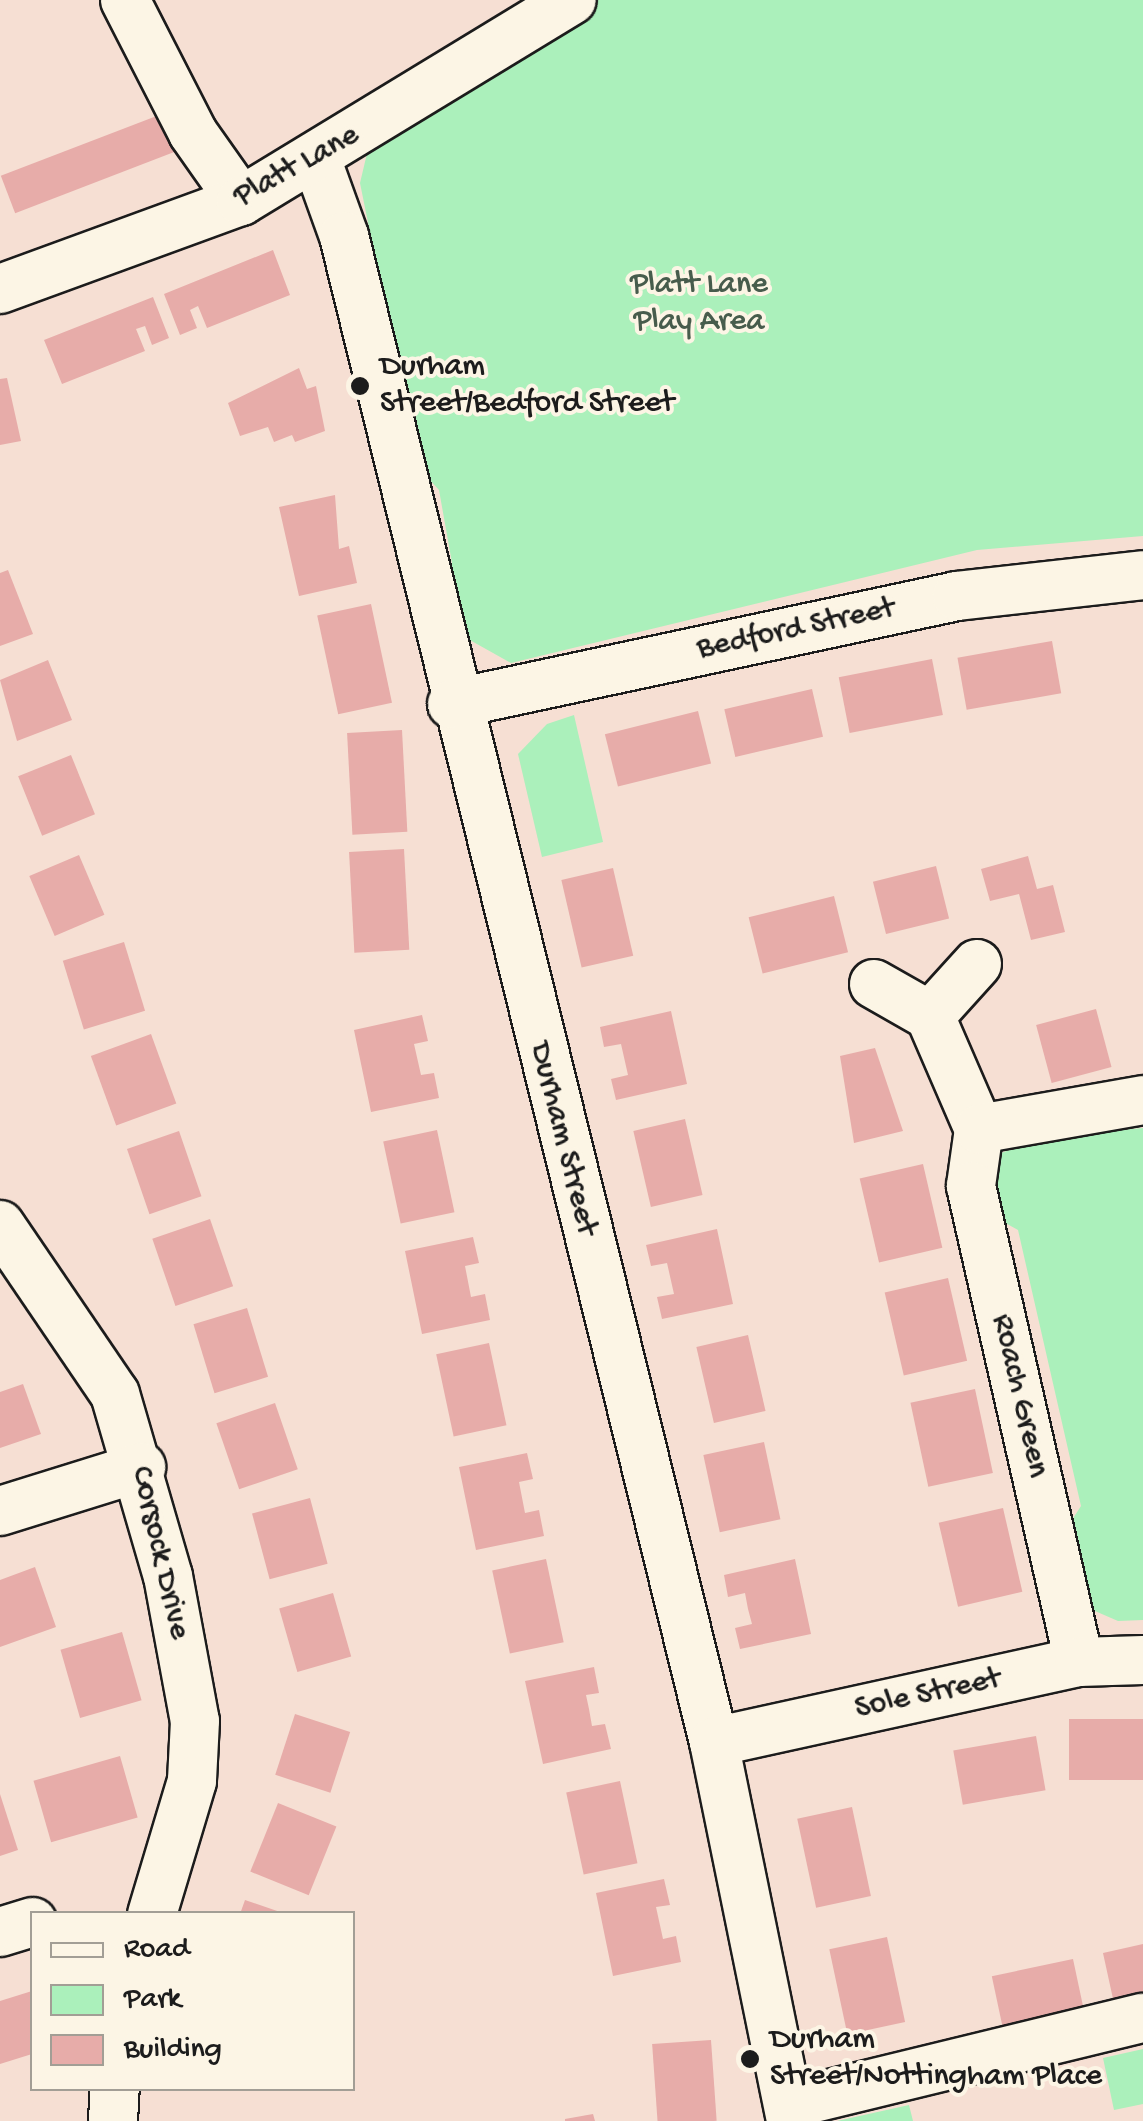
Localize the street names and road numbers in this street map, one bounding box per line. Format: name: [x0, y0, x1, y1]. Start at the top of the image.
street label: Platt Lane: [228, 117, 366, 217]
street label: Bedford Street: [694, 590, 898, 670]
street label: Durham Street: [519, 1038, 605, 1240]
street label: Roach Green: [982, 1311, 1056, 1481]
street label: Corsock Drive: [120, 1463, 198, 1643]
street label: Sole Street: [852, 1661, 1004, 1729]

